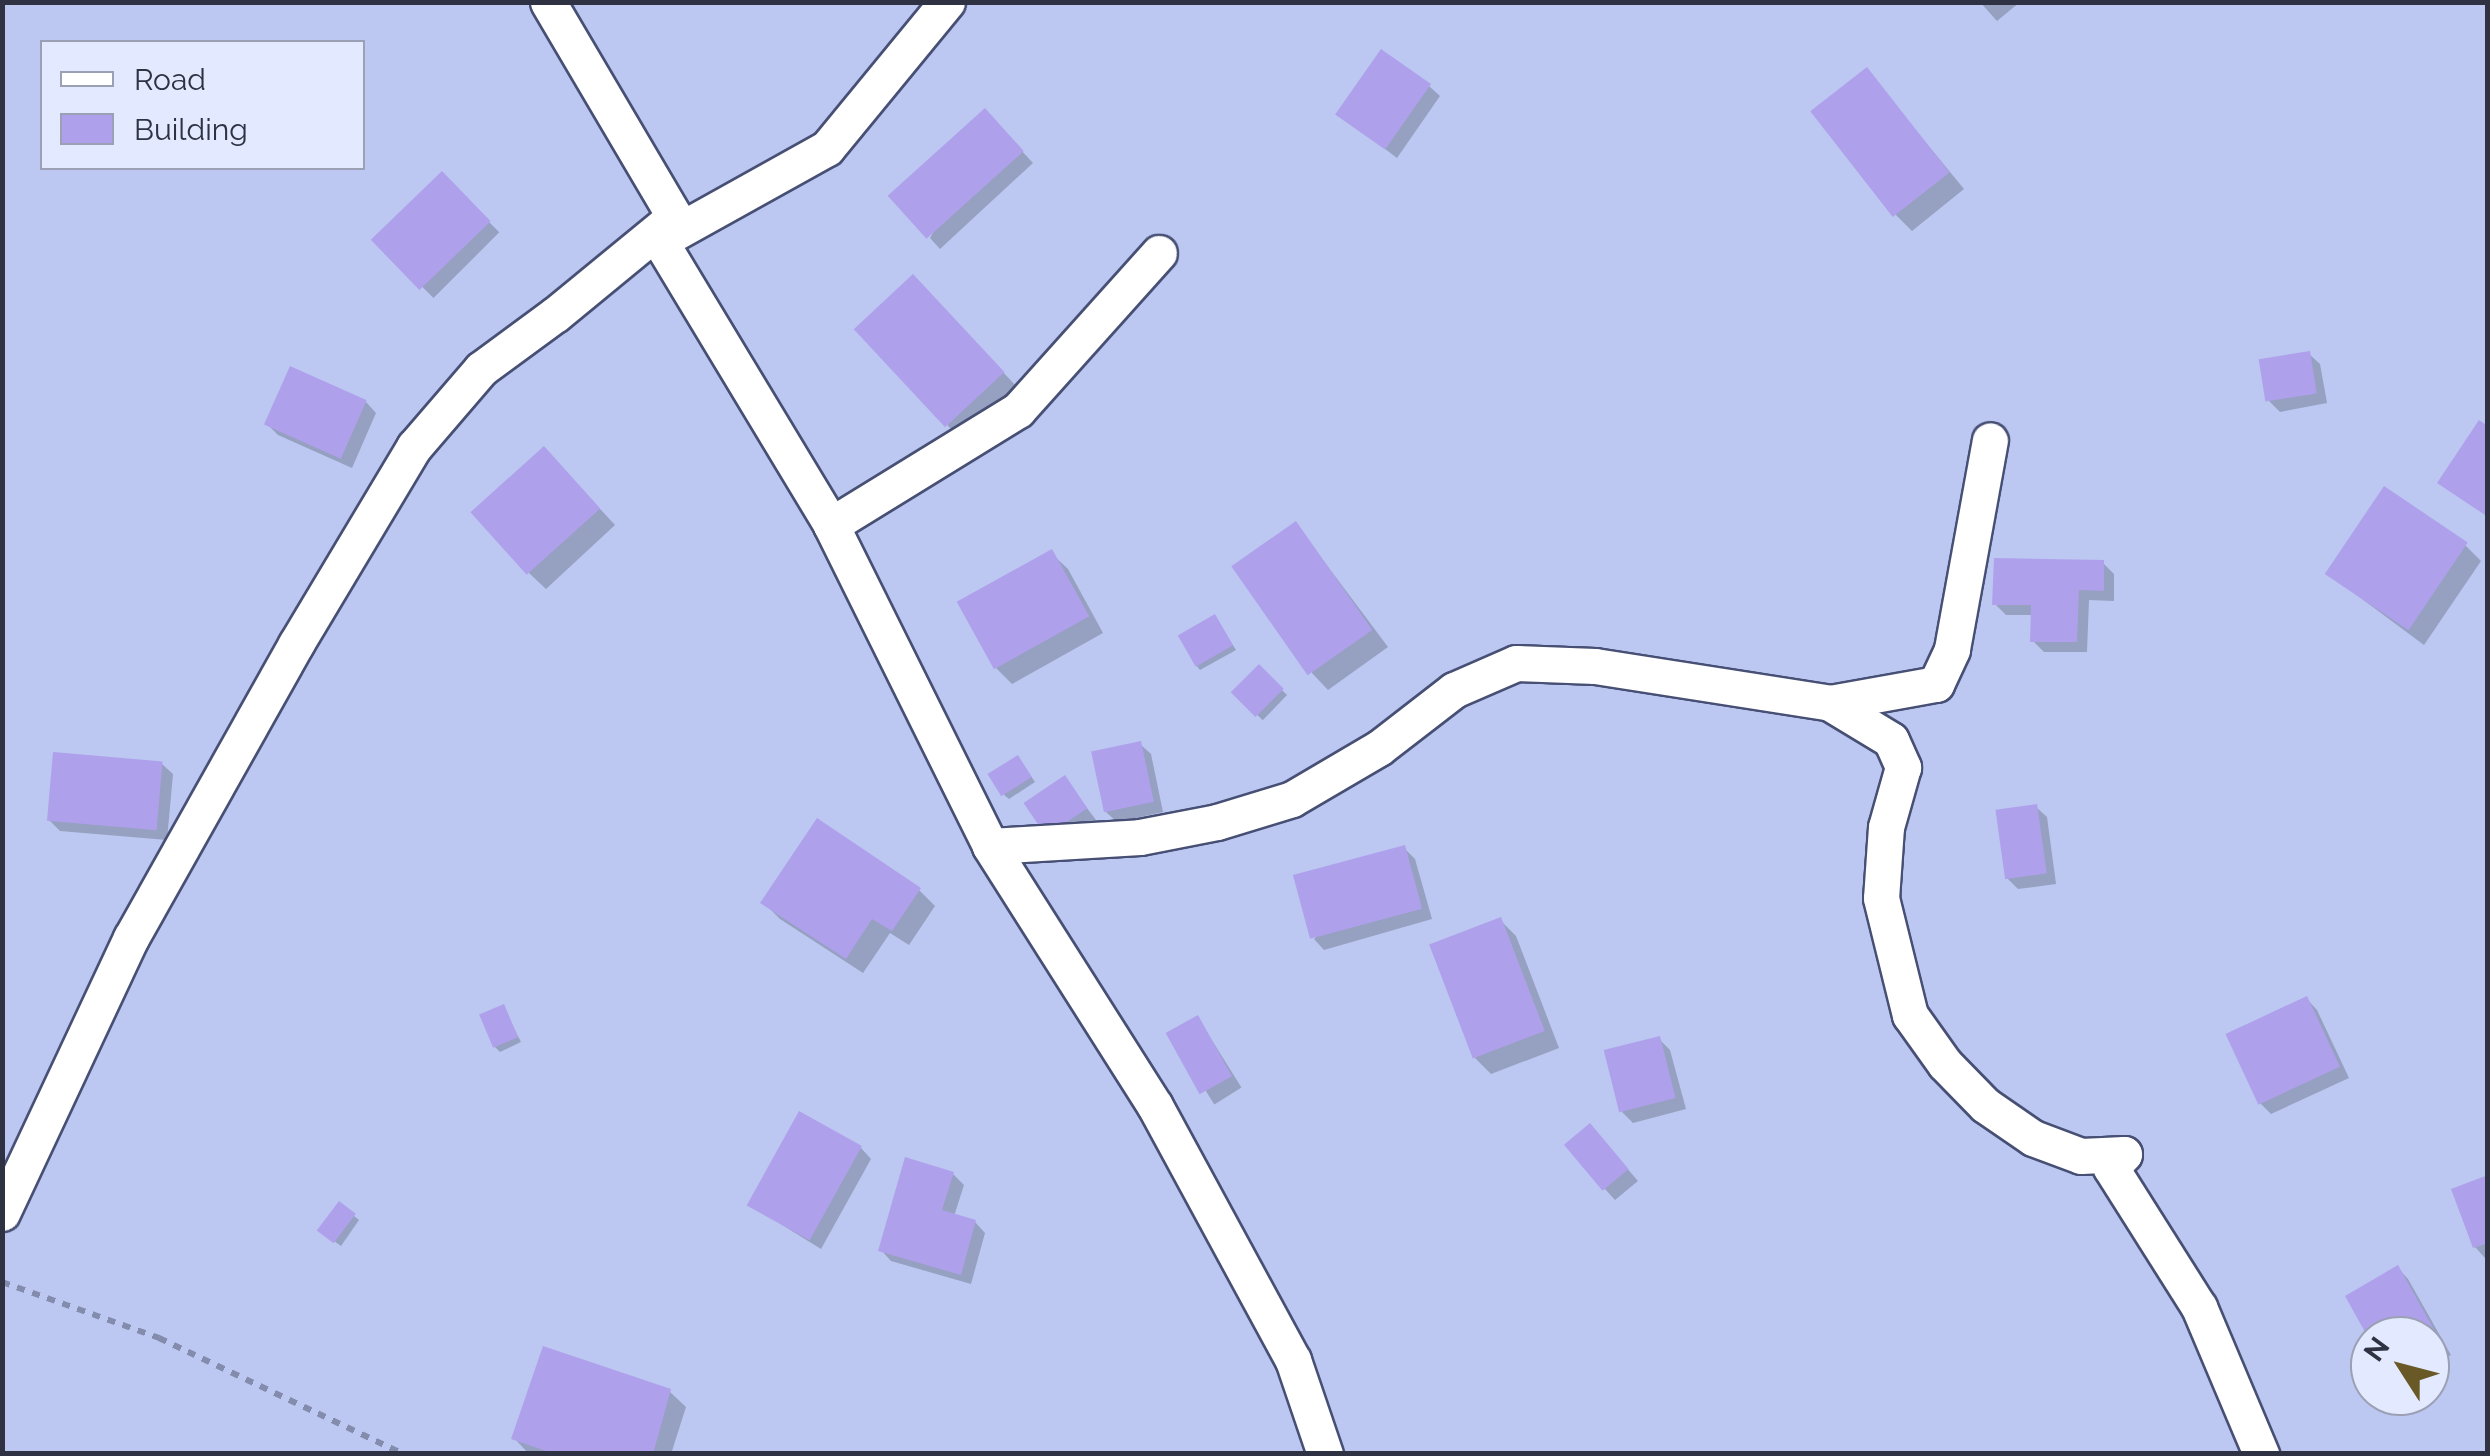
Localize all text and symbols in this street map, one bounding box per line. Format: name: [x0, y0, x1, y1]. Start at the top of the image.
legend: [40, 40, 365, 170]
text: Road: [134, 62, 206, 97]
text: Building: [134, 112, 248, 147]
north arrow: [2350, 1316, 2450, 1416]
text: N: [2357, 1331, 2397, 1368]

